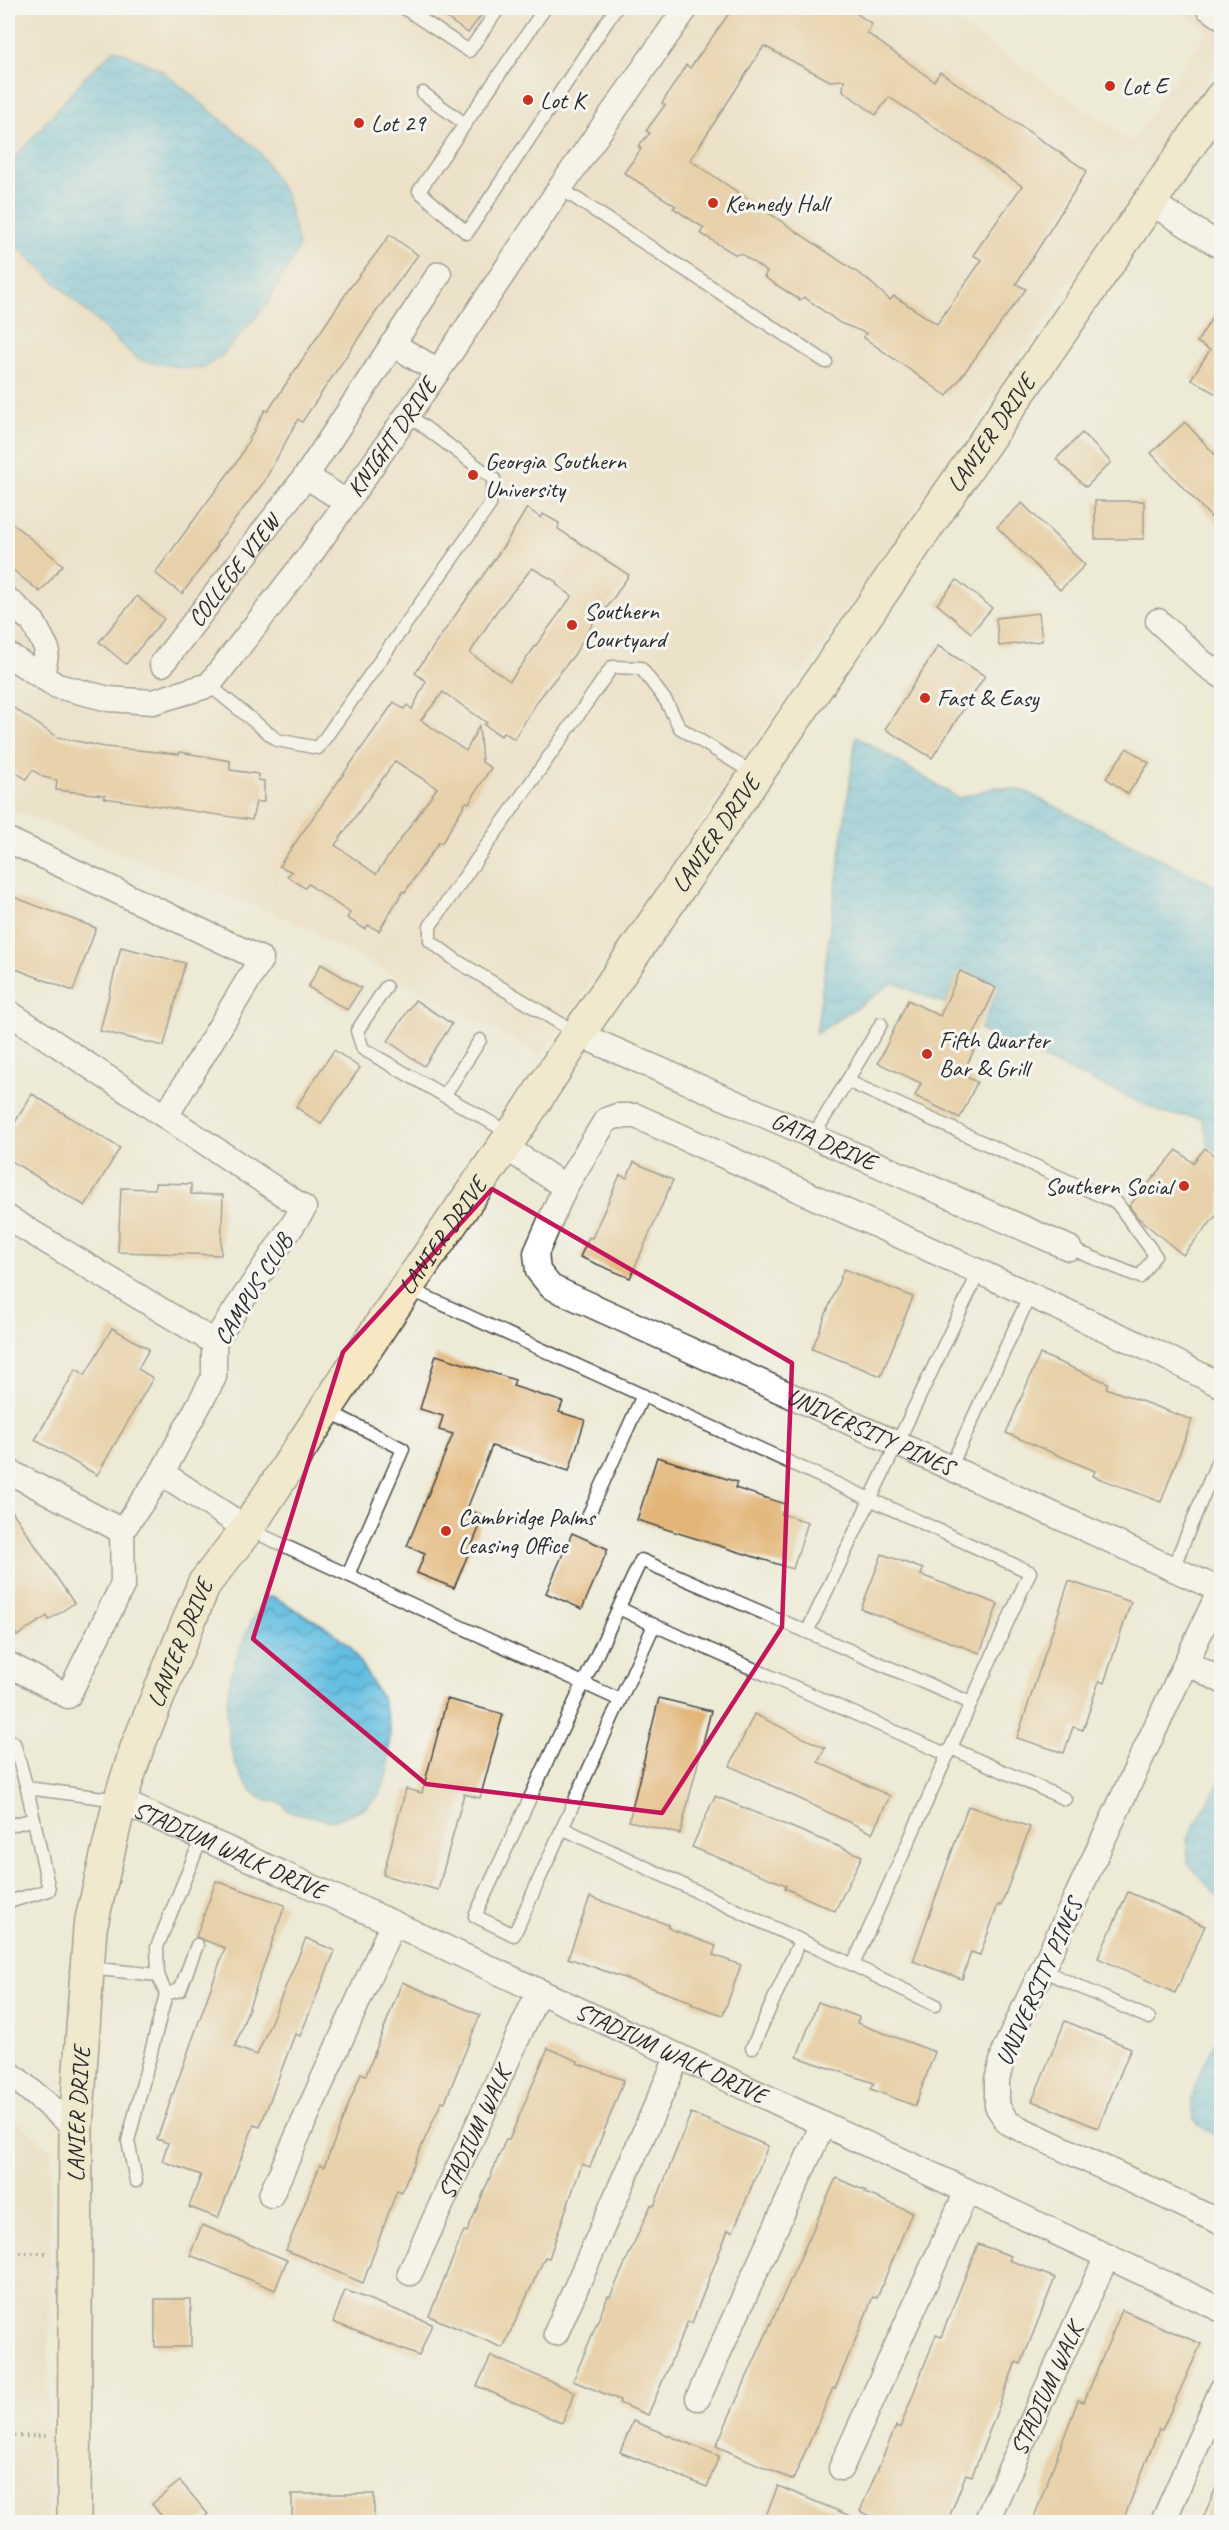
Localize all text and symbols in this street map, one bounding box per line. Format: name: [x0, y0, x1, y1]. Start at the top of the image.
place label: Lot E: [1122, 71, 1170, 101]
marker: Lot E: [1103, 79, 1117, 93]
place label: Lot K: [540, 85, 588, 115]
marker: Lot K: [521, 93, 535, 107]
place label: Lot 29: [371, 108, 427, 138]
marker: Lot 29: [352, 116, 366, 130]
place label: Kennedy Hall: [725, 188, 832, 218]
marker: Kennedy Hall: [706, 196, 720, 210]
street label: LANIER DRIVE: [940, 367, 1043, 498]
street label: KNIGHT DRIVE: [340, 370, 445, 502]
place label: Georgia Southern University: [485, 446, 627, 504]
marker: Georgia Southern University: [466, 468, 480, 482]
street label: COLLEGE VIEW: [181, 506, 288, 633]
place label: Southern Courtyard: [584, 596, 669, 654]
marker: Southern Courtyard: [565, 618, 579, 632]
place label: Fast & Easy: [937, 683, 1040, 713]
marker: Fast & Easy: [918, 691, 932, 705]
street label: LANIER DRIVE: [665, 767, 768, 898]
place label: Fifth Quarter Bar & Grill: [939, 1025, 1051, 1083]
marker: Fifth Quarter Bar & Grill: [920, 1047, 934, 1061]
street label: GATA DRIVE: [767, 1105, 884, 1178]
street label: LANIER DRIVE: [392, 1169, 495, 1300]
place label: Southern Social: [1045, 1171, 1176, 1201]
marker: Southern Social: [1177, 1179, 1191, 1193]
street label: CAMPUS CLUB: [207, 1227, 300, 1350]
street label: UNIVERSITY PINES: [782, 1381, 962, 1484]
place label: Cambridge Palms Leasing Office: [458, 1502, 597, 1560]
marker: Cambridge Palms Leasing Office: [439, 1524, 453, 1538]
street label: LANIER DRIVE: [140, 1572, 221, 1712]
street label: STADIUM WALK DRIVE: [129, 1794, 333, 1907]
street label: UNIVERSITY PINES: [989, 1891, 1091, 2070]
street label: STADIUM WALK DRIVE: [571, 1995, 774, 2112]
street label: LANIER DRIVE: [61, 2042, 97, 2182]
street label: STADIUM WALK: [431, 2058, 519, 2204]
street label: STADIUM WALK: [1003, 2314, 1092, 2460]

